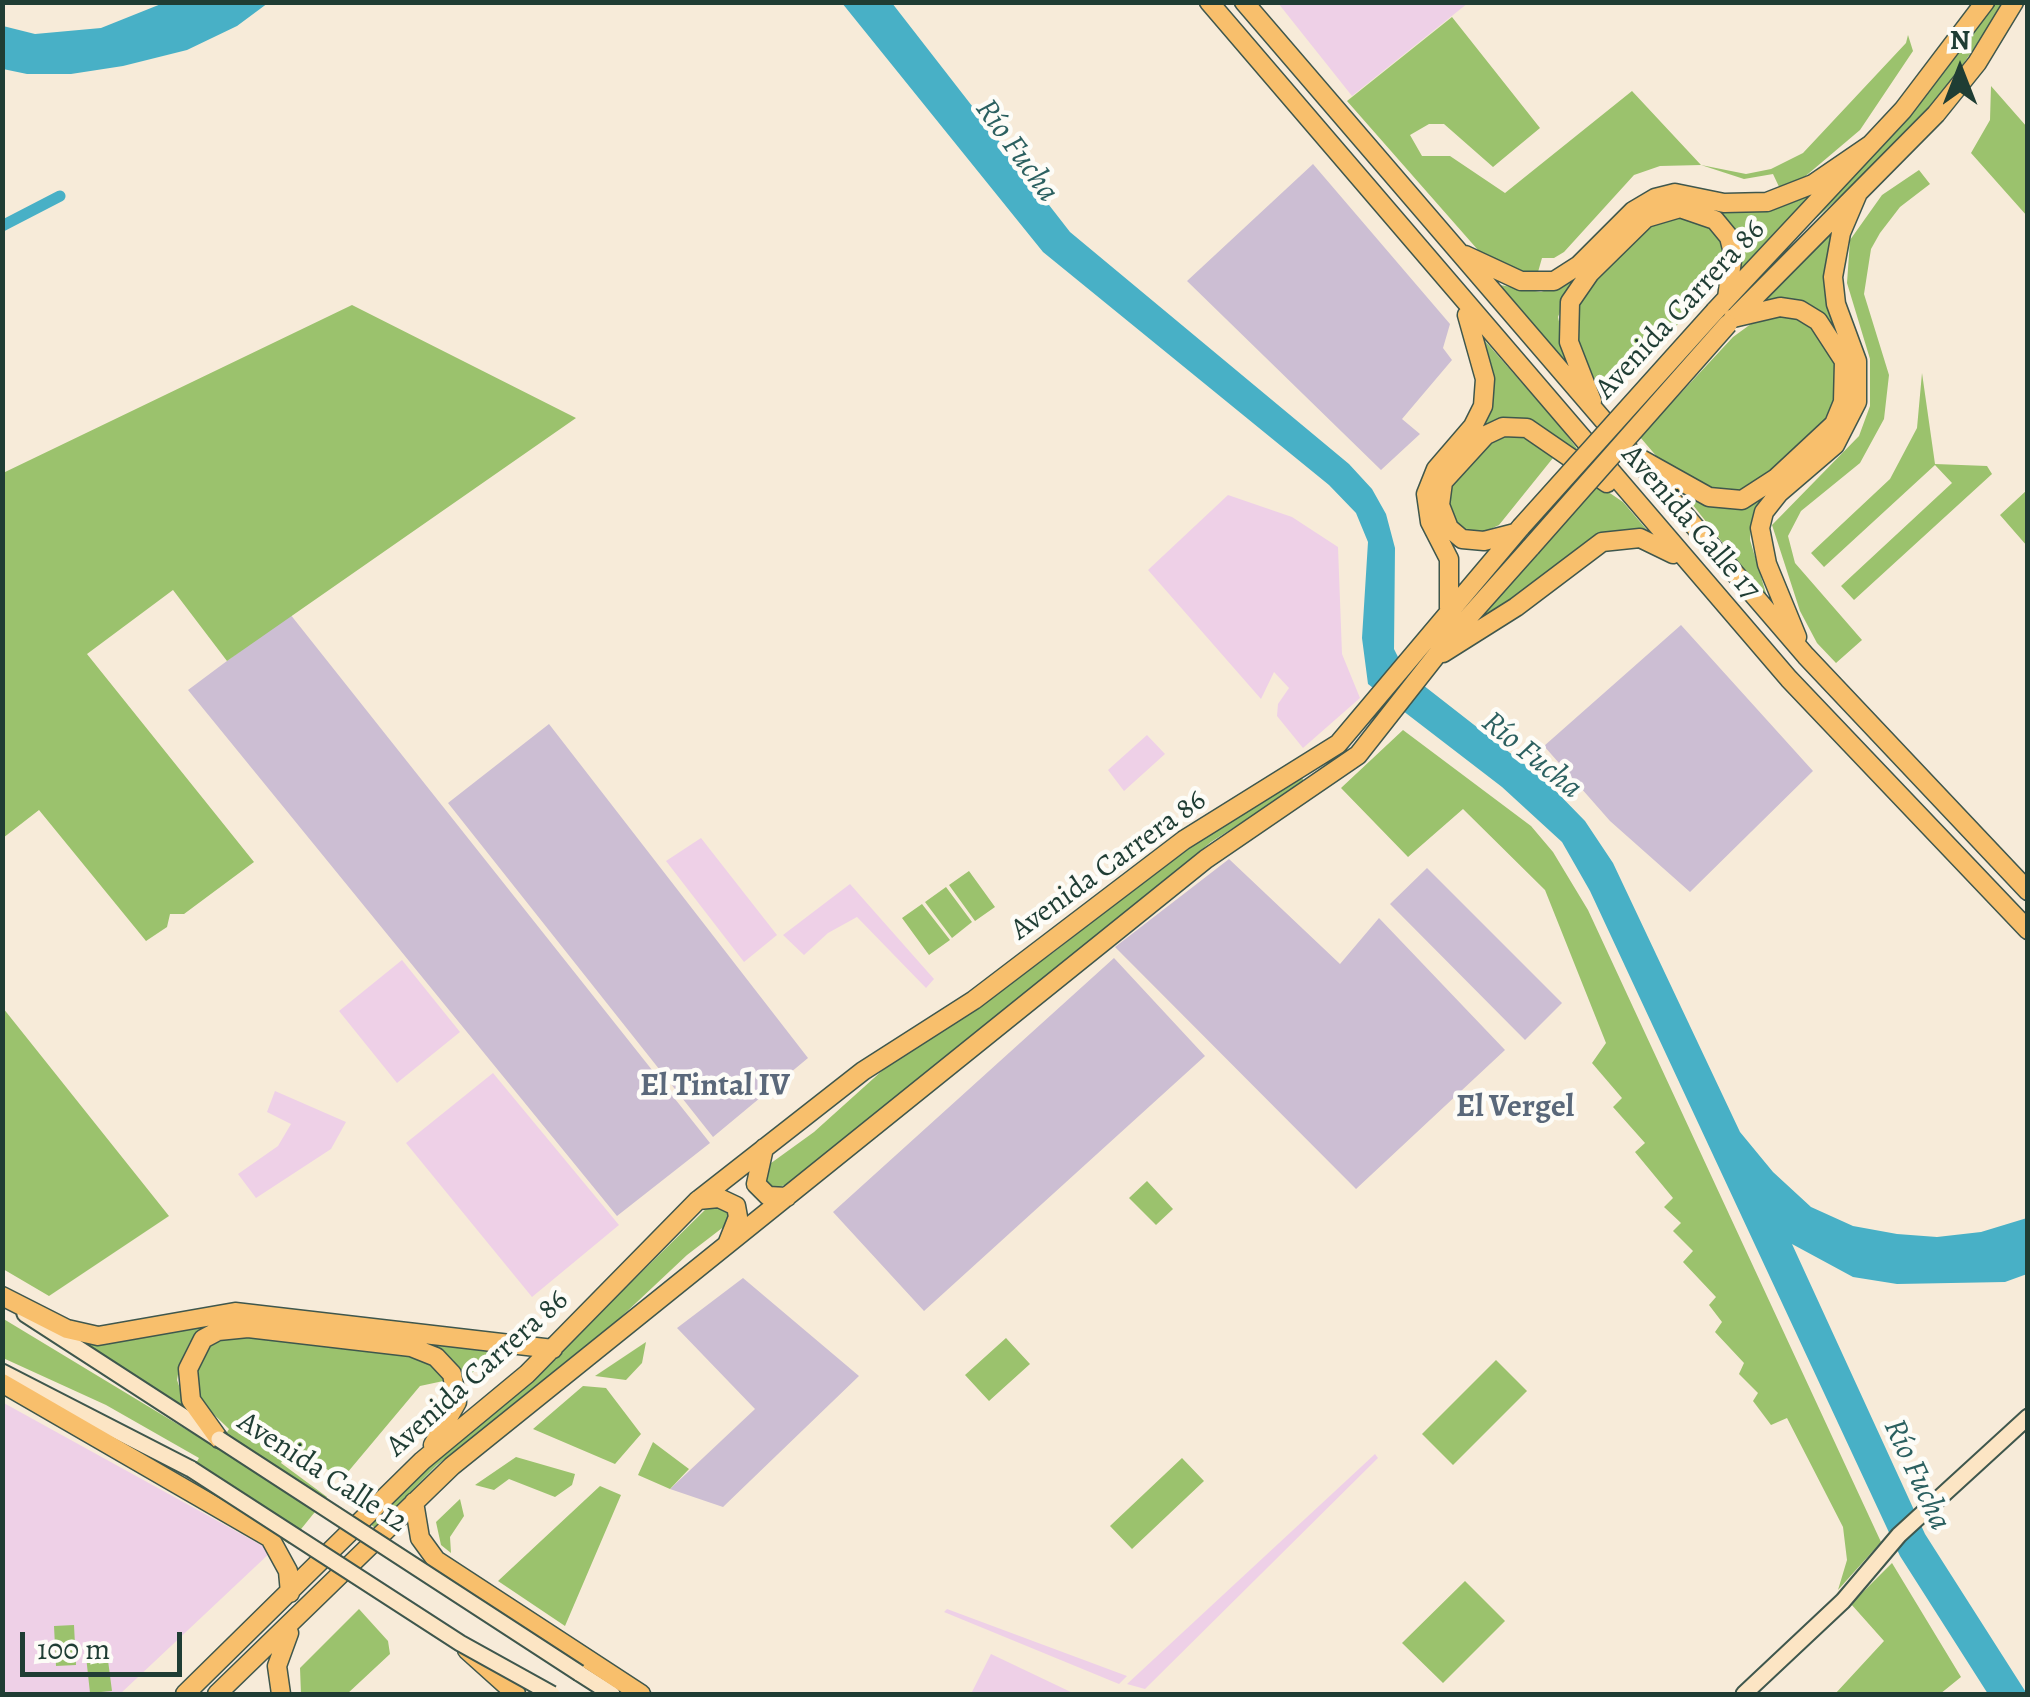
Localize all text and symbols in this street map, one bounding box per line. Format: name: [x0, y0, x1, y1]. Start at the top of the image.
north arrow: [1910, 20, 2010, 120]
text: N: [1950, 21, 1970, 59]
water label: Río Fucha: [966, 92, 1066, 210]
street label: Avenida Carrera 86: [1589, 213, 1773, 407]
street label: Avenida Calle 17: [1613, 438, 1767, 608]
water label: Río Fucha: [1473, 704, 1589, 808]
street label: Avenida Carrera 86: [1004, 783, 1214, 949]
district label: El Tintal IV: [640, 1068, 790, 1106]
district label: El Vergel: [1456, 1089, 1574, 1127]
street label: Avenida Carrera 86: [380, 1283, 576, 1465]
street label: Avenida Calle 12: [230, 1405, 414, 1541]
water label: Río Fucha: [1874, 1413, 1958, 1537]
scale bar: [25, 1612, 188, 1674]
text: 100 m: [37, 1629, 110, 1669]

